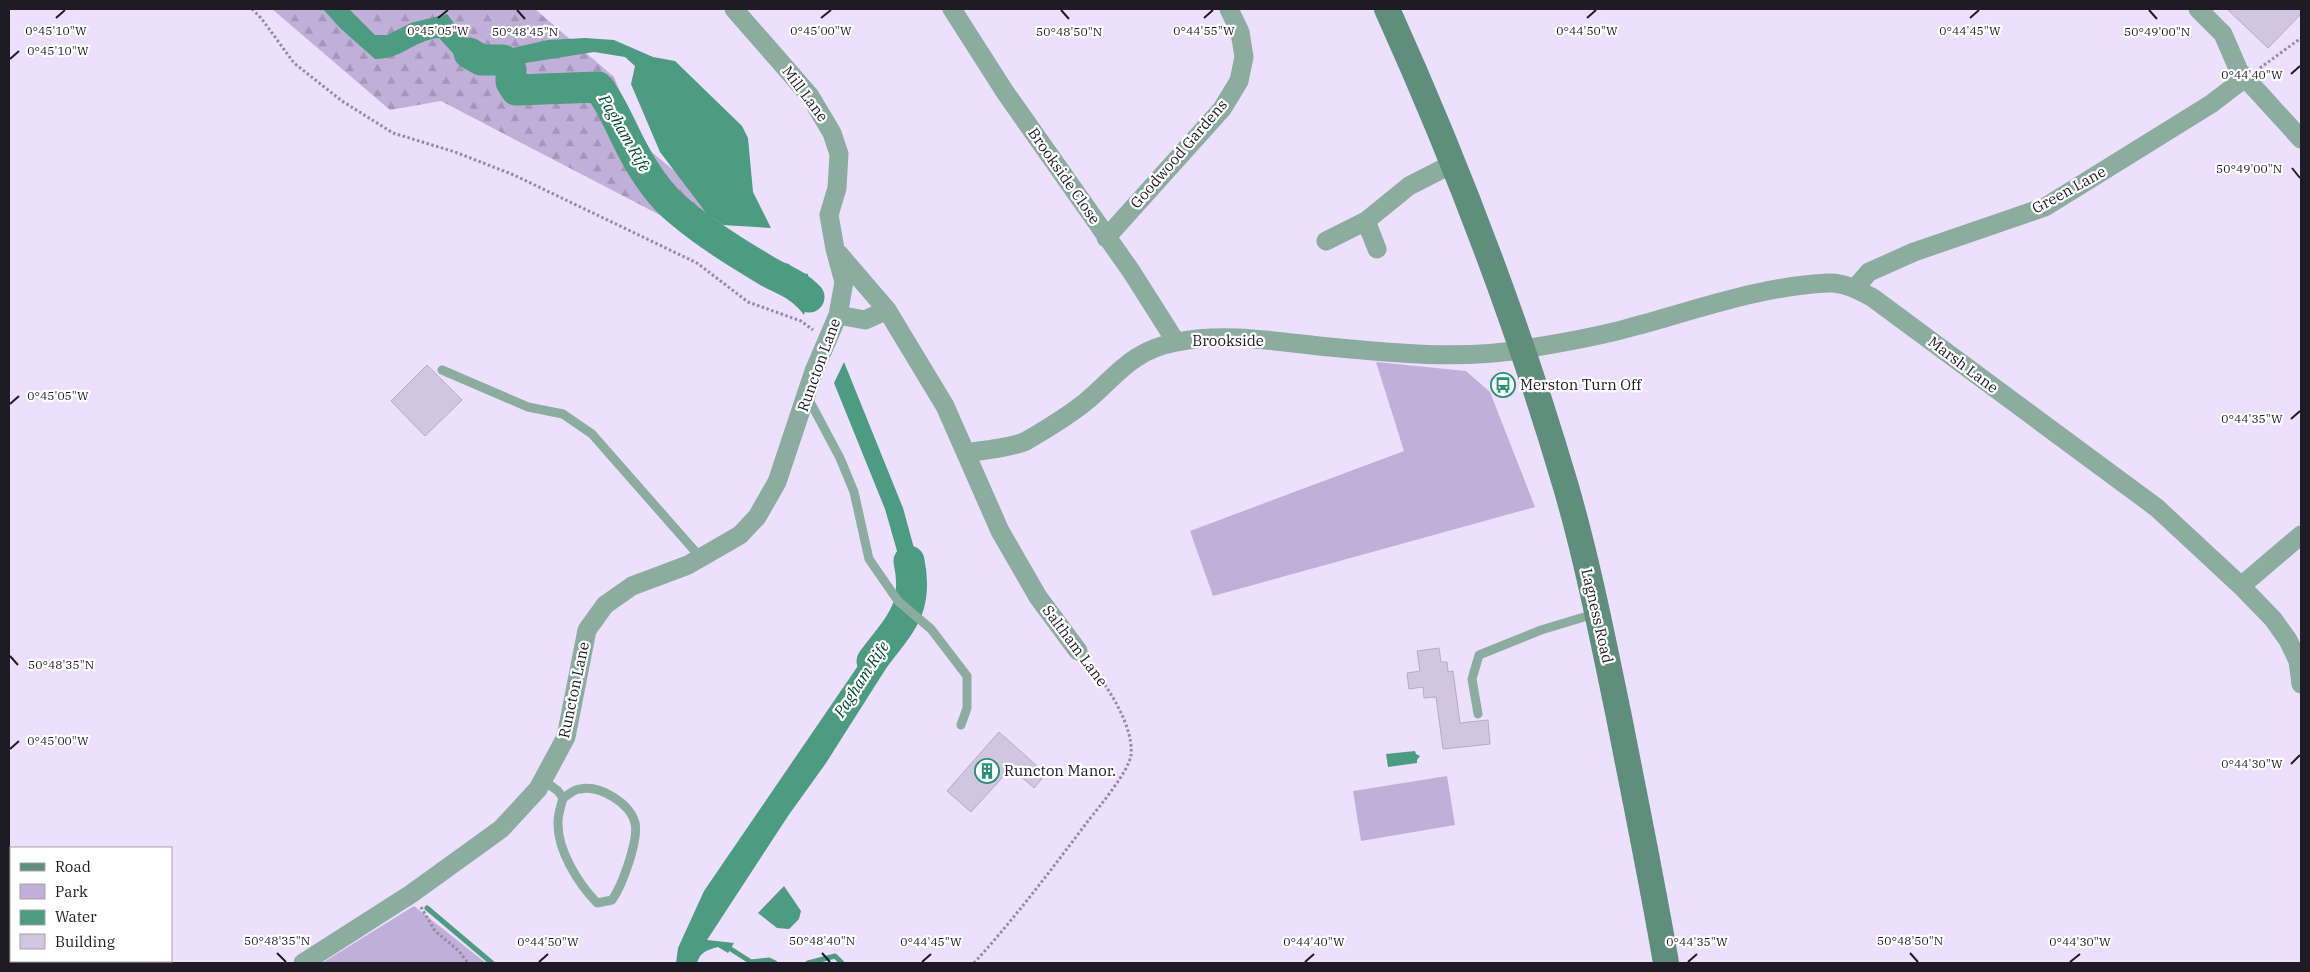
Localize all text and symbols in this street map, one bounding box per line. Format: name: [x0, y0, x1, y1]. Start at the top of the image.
text: 0°45'10"W: [25, 23, 87, 38]
text: 0°45'05"W: [407, 23, 469, 38]
text: 0°45'00"W: [790, 23, 852, 38]
text: 0°44'55"W: [1173, 23, 1235, 38]
text: 0°44'50"W: [1556, 23, 1618, 38]
text: 0°44'45"W: [1939, 23, 2001, 38]
text: 50°48'45"N: [492, 24, 558, 39]
text: 50°48'50"N: [1036, 24, 1102, 39]
text: 50°49'00"N: [2124, 24, 2190, 39]
text: 0°45'10"W: [27, 43, 89, 58]
street label: Mill Lane: [778, 62, 833, 125]
text: 0°44'40"W: [2221, 67, 2283, 82]
water label: Pagham Rife: [594, 90, 655, 175]
street label: Goodwood Gardens: [1126, 95, 1231, 212]
street label: Brookside Close: [1024, 124, 1105, 228]
text: 50°49'00"N: [2216, 161, 2282, 176]
street label: Green Lane: [2029, 162, 2109, 218]
street label: Runcton Lane: [793, 315, 844, 414]
street label: Brookside: [1192, 331, 1264, 350]
street label: Marsh Lane: [1925, 332, 2002, 397]
bus stop icon: Merston Turn Off: [1490, 372, 1516, 398]
place label: Merston Turn Off: [1520, 375, 1642, 394]
text: 0°45'05"W: [27, 388, 89, 403]
text: 0°44'35"W: [2221, 411, 2283, 426]
street label: Lagness Road: [1577, 567, 1618, 665]
street label: Saltham Lane: [1039, 601, 1112, 690]
water label: Pagham Rife: [829, 637, 893, 721]
street label: Runcton Lane: [554, 640, 593, 740]
text: 50°48'35"N: [28, 657, 94, 672]
text: 0°45'00"W: [27, 733, 89, 748]
text: 0°44'30"W: [2221, 756, 2283, 771]
building icon: Runcton Manor.: [974, 758, 1000, 784]
place label: Runcton Manor.: [1004, 761, 1116, 780]
legend: [10, 847, 172, 962]
text: Road: [55, 857, 91, 876]
text: Park: [55, 882, 88, 901]
text: Water: [55, 907, 97, 926]
text: Building: [55, 932, 115, 951]
text: 50°48'35"N: [244, 933, 310, 948]
text: 50°48'40"N: [789, 933, 855, 948]
text: 50°48'50"N: [1877, 933, 1943, 948]
text: 0°44'50"W: [517, 934, 579, 949]
text: 0°44'45"W: [900, 934, 962, 949]
text: 0°44'40"W: [1283, 934, 1345, 949]
text: 0°44'35"W: [1666, 934, 1728, 949]
text: 0°44'30"W: [2049, 934, 2111, 949]

